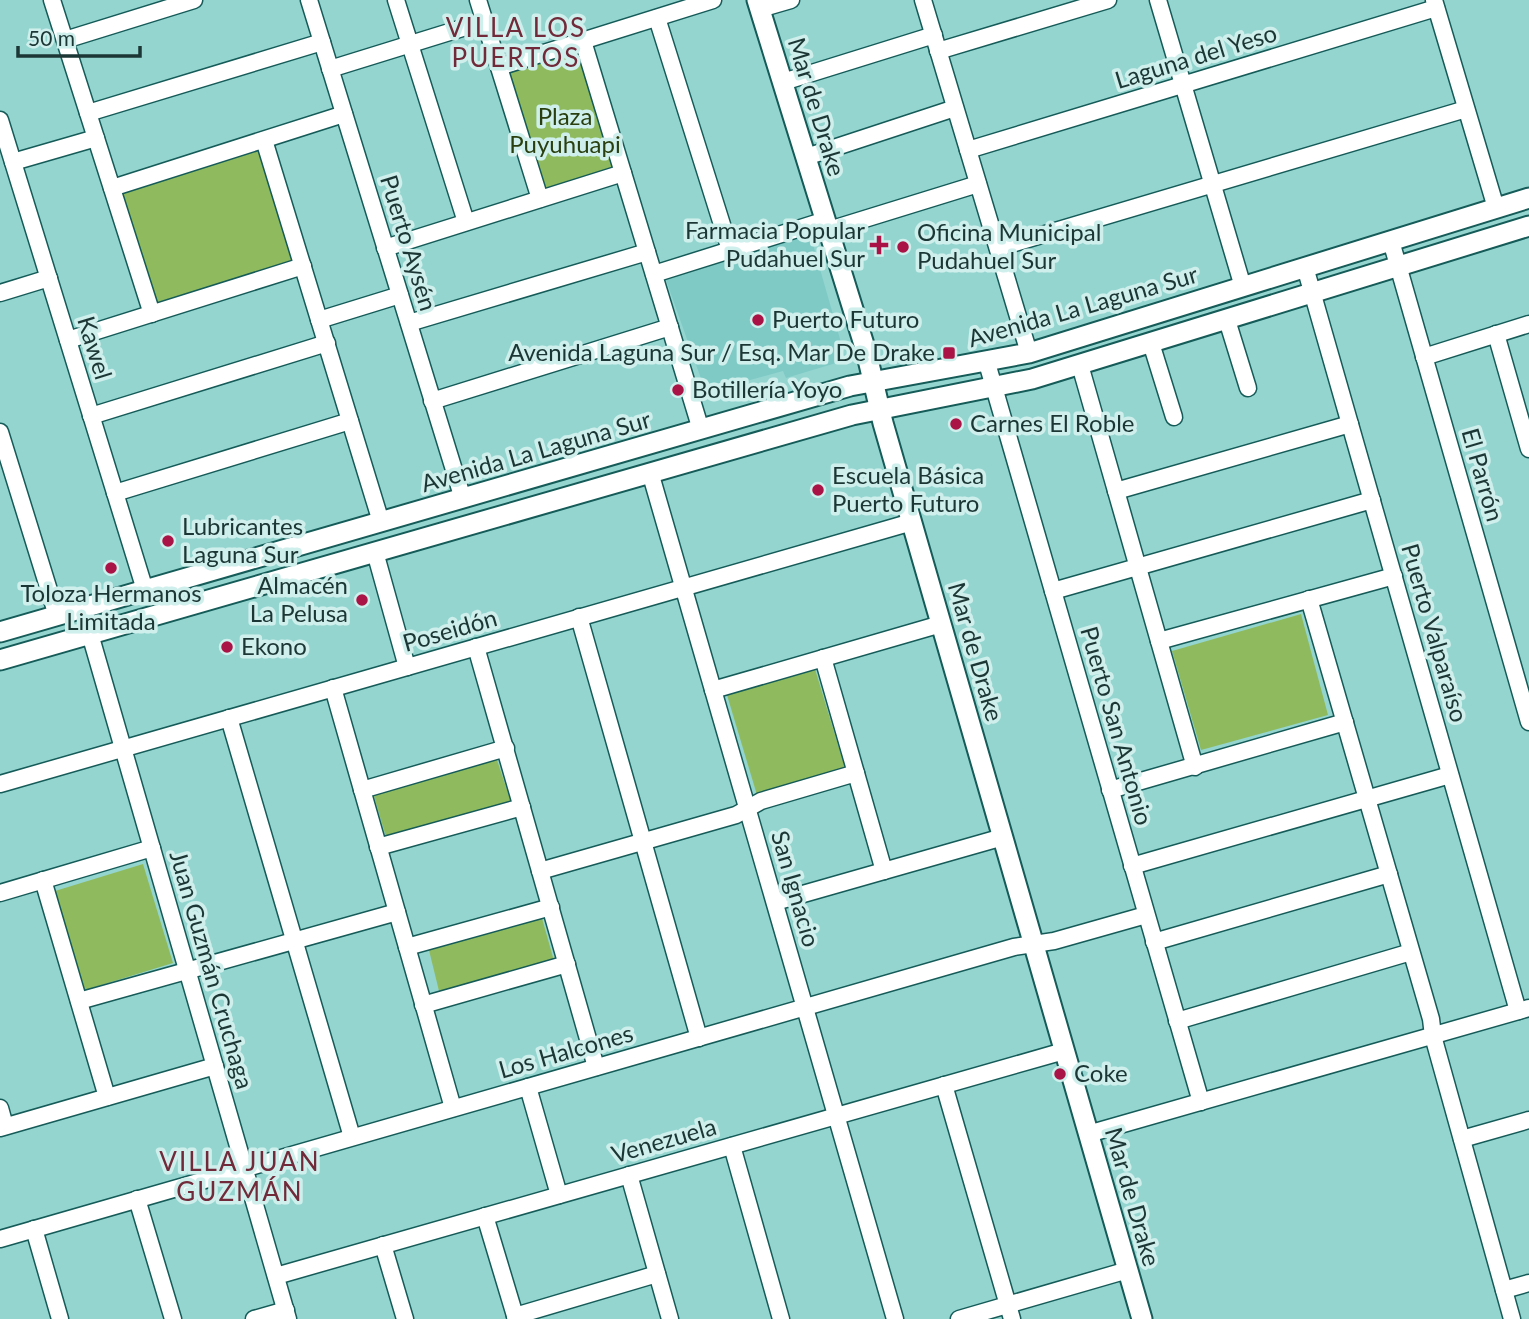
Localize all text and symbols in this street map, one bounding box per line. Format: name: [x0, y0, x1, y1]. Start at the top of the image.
district label: VILLA LOS PUERTOS: [446, 11, 586, 73]
scale bar: [18, 14, 140, 58]
street label: Laguna del Yeso: [1111, 17, 1280, 94]
text: 50 m: [28, 25, 75, 50]
street label: Mar de Drake: [783, 34, 852, 179]
park label: Plaza Puyuhuapi: [509, 101, 621, 158]
street label: Puerto Aysén: [375, 171, 444, 314]
place label: Farmacia Popular Pudahuel Sur: [685, 215, 865, 272]
place label: Oficina Municipal Pudahuel Sur: [917, 217, 1101, 274]
marker: Farmacia Popular Pudahuel Sur: [871, 237, 887, 253]
marker: Oficina Municipal Pudahuel Sur: [895, 239, 911, 255]
street label: Avenida La Laguna Sur: [964, 259, 1201, 352]
place label: Puerto Futuro: [772, 304, 919, 333]
street label: Kawel: [72, 312, 119, 383]
marker: Puerto Futuro: [750, 312, 766, 328]
place label: Avenida Laguna Sur / Esq. Mar De Drake: [508, 337, 935, 366]
marker: Avenida Laguna Sur / Esq. Mar De Drake: [941, 345, 957, 361]
place label: Botillería Yoyo: [692, 374, 842, 403]
marker: Botillería Yoyo: [670, 382, 686, 398]
street label: Avenida La Laguna Sur: [417, 404, 654, 497]
place label: Carnes El Roble: [970, 408, 1135, 437]
marker: Carnes El Roble: [948, 416, 964, 432]
street label: El Parrón: [1456, 425, 1511, 524]
place label: Escuela Básica Puerto Futuro: [832, 460, 984, 517]
marker: Escuela Básica Puerto Futuro: [810, 482, 826, 498]
place label: Lubricantes Laguna Sur: [182, 511, 303, 568]
marker: Lubricantes Laguna Sur: [160, 533, 176, 549]
street label: Puerto Valparaíso: [1396, 540, 1475, 725]
marker: Toloza Hermanos Limitada: [103, 560, 119, 576]
place label: Almacén La Pelusa: [250, 570, 348, 627]
place label: Toloza Hermanos Limitada: [20, 578, 202, 635]
street label: Mar de Drake: [943, 579, 1010, 724]
marker: Almacén La Pelusa: [354, 592, 370, 608]
street label: Poseidón: [399, 602, 500, 657]
street label: Puerto San Antonio: [1075, 623, 1160, 828]
place label: Ekono: [241, 631, 307, 660]
marker: Ekono: [219, 639, 235, 655]
street label: San Ignacio: [766, 827, 827, 950]
street label: Juan Guzmán Cruchaga: [165, 847, 260, 1092]
street label: Los Halcones: [495, 1018, 636, 1084]
place label: Coke: [1074, 1058, 1128, 1087]
marker: Coke: [1052, 1066, 1068, 1082]
street label: Venezuela: [608, 1111, 719, 1168]
street label: Mar de Drake: [1100, 1124, 1167, 1269]
district label: VILLA JUAN GUZMÁN: [159, 1145, 321, 1207]

